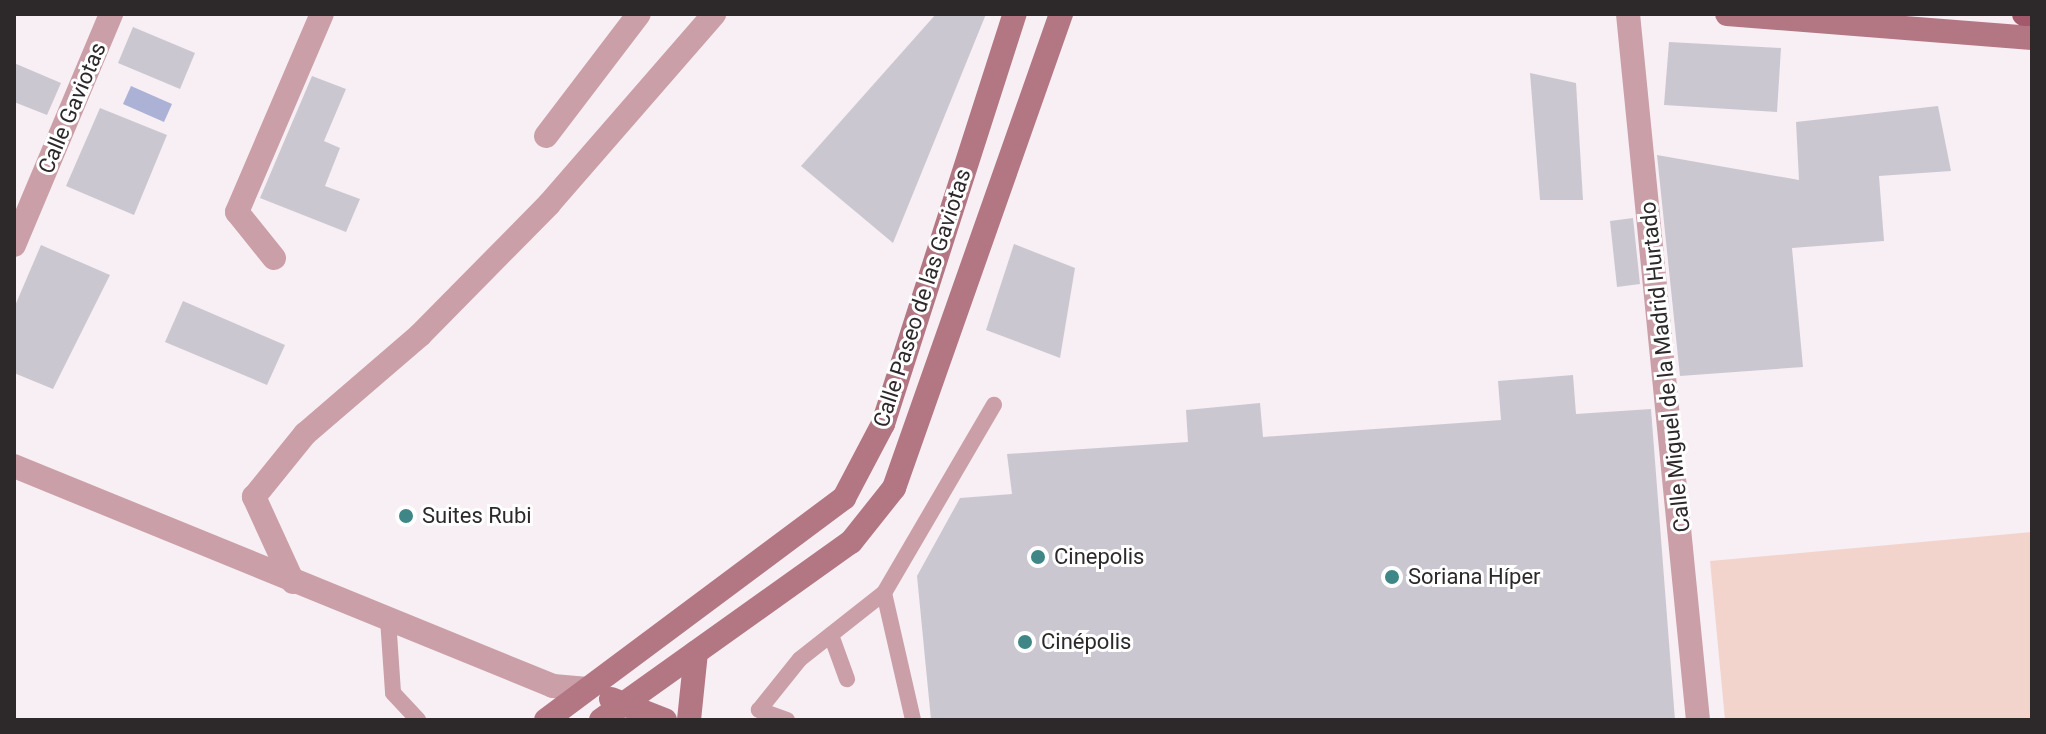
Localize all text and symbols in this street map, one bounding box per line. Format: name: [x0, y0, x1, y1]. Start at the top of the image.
street label: Calle Gaviotas: [33, 38, 111, 178]
street label: Calle Paseo de las Gaviotas: [868, 165, 976, 431]
street label: Calle Miguel de la Madrid Hurtado: [1635, 200, 1695, 534]
place label: Suites Rubi: [422, 503, 532, 529]
marker: Suites Rubi: [397, 507, 415, 525]
place label: Cinepolis: [1054, 544, 1144, 570]
marker: Cinepolis: [1029, 548, 1047, 566]
place label: Soriana Híper: [1408, 564, 1541, 590]
marker: Soriana Híper: [1383, 568, 1401, 586]
place label: Cinépolis: [1041, 629, 1131, 655]
marker: Cinépolis: [1016, 633, 1034, 651]

